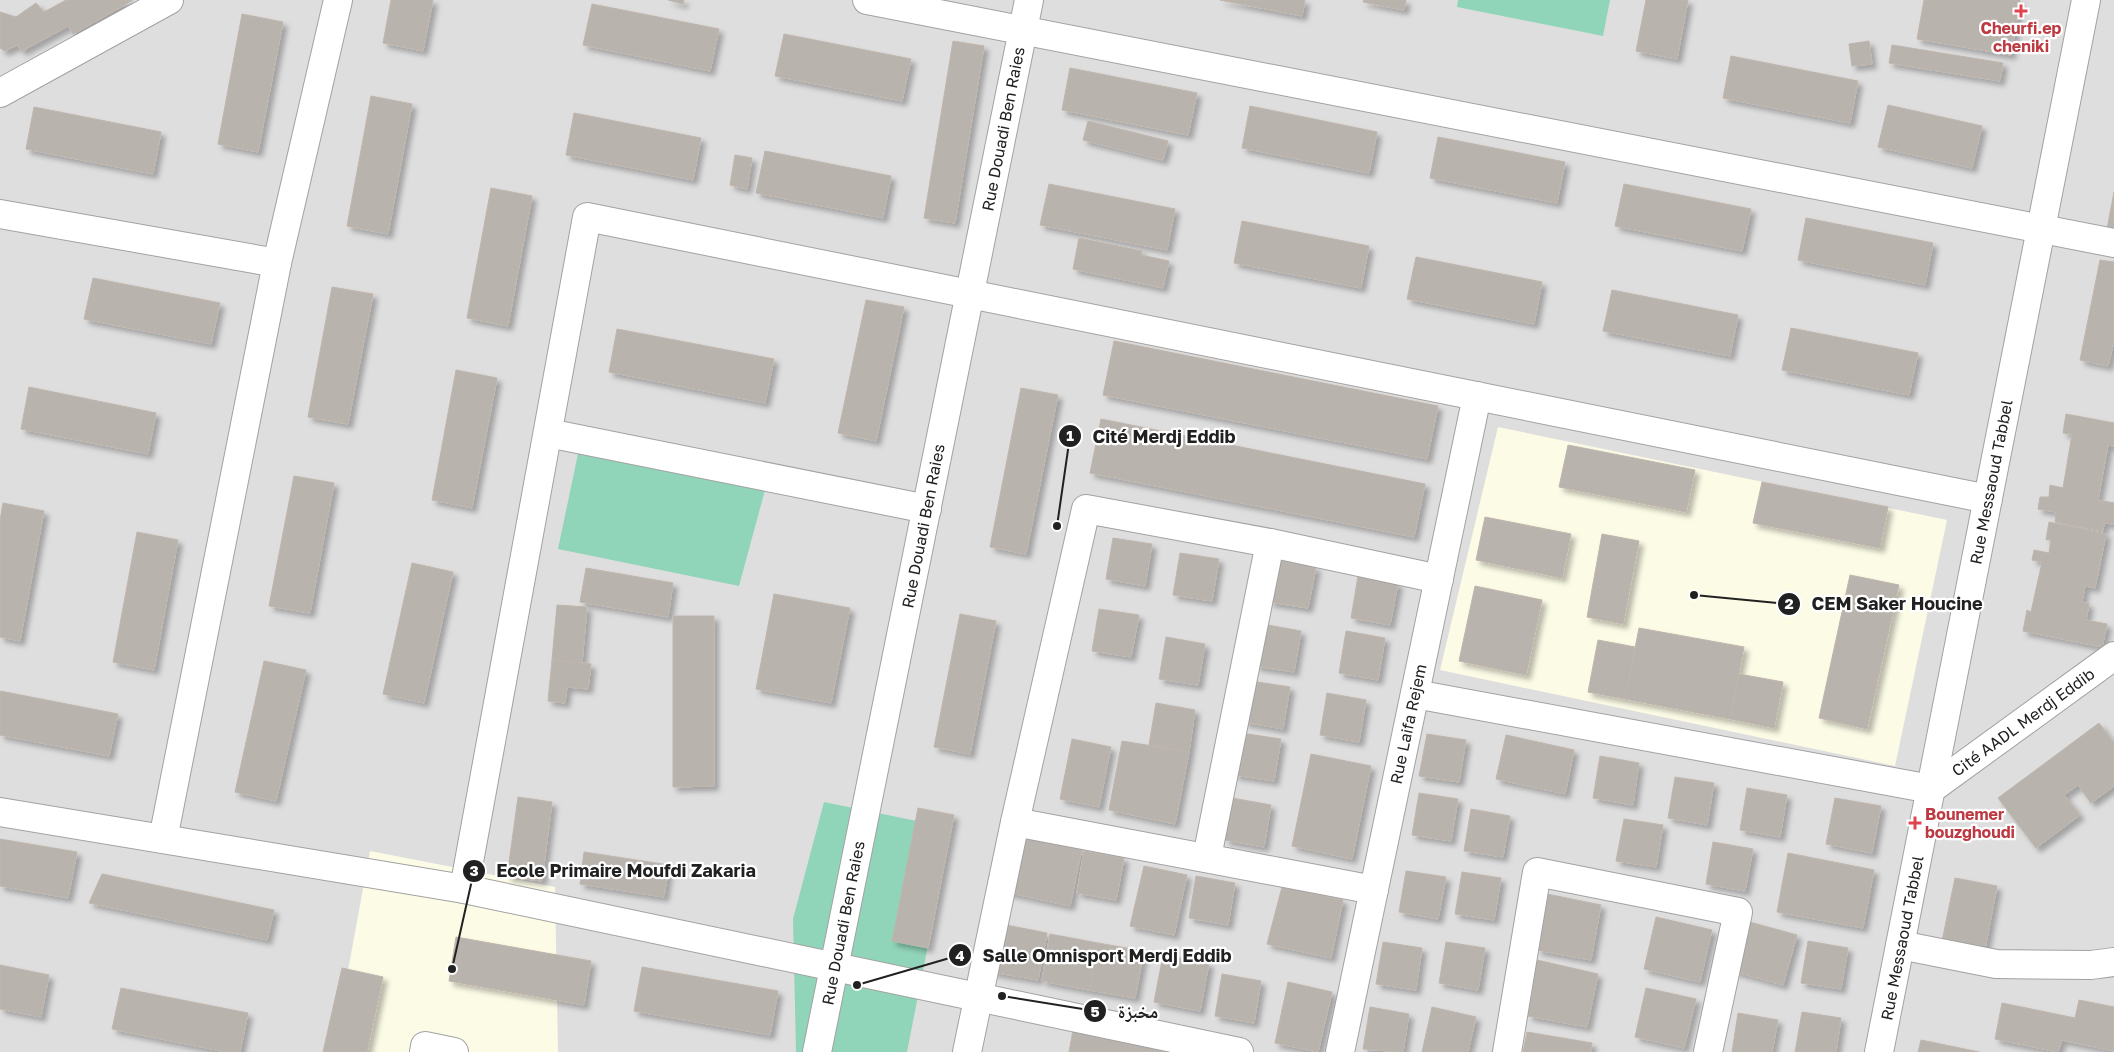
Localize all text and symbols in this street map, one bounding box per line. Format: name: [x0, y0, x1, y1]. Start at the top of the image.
marker: Cheurfi.ep cheniki: [2015, 5, 2027, 17]
place label: Cheurfi.ep cheniki: [1981, 18, 2062, 56]
street label: Rue Douadi Ben Raies: [977, 45, 1029, 213]
street label: Rue Messaoud Tabbel: [1965, 398, 2017, 566]
callout: Cité Merdj Eddib: [1057, 420, 1245, 453]
text: Cité Merdj Eddib: [1092, 425, 1236, 447]
text: 1: [1066, 426, 1074, 444]
street label: Rue Douadi Ben Raies: [897, 442, 949, 610]
callout: CEM Saker Houcine: [1776, 587, 1993, 620]
text: CEM Saker Houcine: [1811, 592, 1983, 614]
text: 2: [1784, 594, 1794, 612]
street label: Rue Laifa Rejem: [1385, 662, 1431, 786]
street label: Cité AADL Merdj Eddib: [1948, 663, 2098, 781]
place label: Bounemer bouzghoudi: [1925, 804, 2015, 842]
marker: Bounemer bouzghoudi: [1909, 817, 1921, 829]
street label: Rue Douadi Ben Raies: [817, 839, 869, 1007]
street label: Rue Messaoud Tabbel: [1876, 854, 1928, 1022]
callout: Ecole Primaire Moufdi Zakaria: [462, 855, 766, 888]
text: Ecole Primaire Moufdi Zakaria: [496, 859, 756, 881]
text: 3: [469, 861, 479, 879]
callout: Salle Omnisport Merdj Eddib: [947, 939, 1241, 972]
text: Salle Omnisport Merdj Eddib: [982, 944, 1232, 966]
text: 4: [955, 946, 965, 964]
callout: مخبزة: [1082, 995, 1168, 1028]
text: مخبزة: [1118, 1000, 1158, 1023]
text: 5: [1090, 1002, 1100, 1020]

